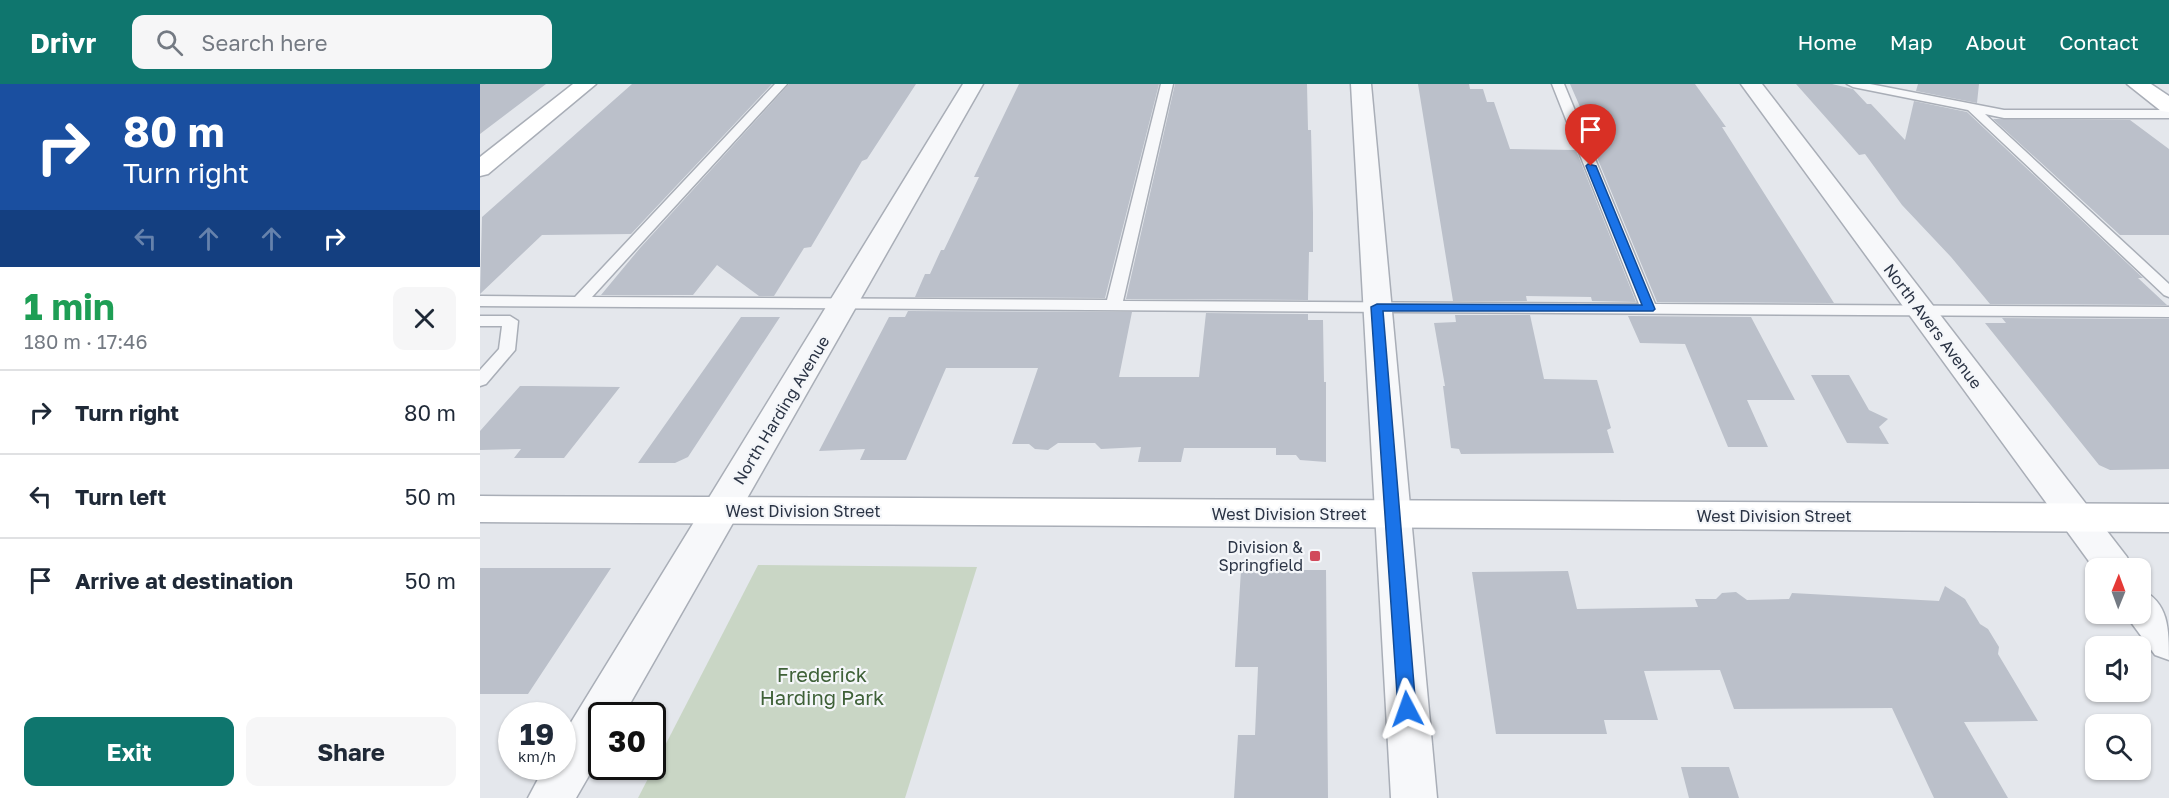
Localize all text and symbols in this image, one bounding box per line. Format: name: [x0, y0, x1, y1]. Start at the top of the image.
search box: [132, 15, 552, 69]
text: Drivr: [30, 26, 96, 59]
icon: search: [153, 26, 186, 59]
text: Search here: [201, 29, 327, 56]
text: Home: [1797, 29, 1857, 55]
text: Map: [1890, 29, 1933, 55]
text: About: [1966, 29, 2026, 55]
text: Contact: [2059, 29, 2139, 55]
pin: [1565, 104, 1616, 166]
text: 80 m: [123, 106, 224, 156]
icon: right: [24, 108, 102, 186]
icon: arrive: [1574, 113, 1607, 146]
text: Turn right: [123, 157, 249, 189]
icon: left: [129, 222, 162, 255]
icon: ahead: [192, 222, 225, 255]
icon: ahead: [255, 222, 288, 255]
icon: right: [318, 222, 351, 255]
street label: North Avers Avenue: [1879, 260, 1987, 392]
text: 1 min: [24, 285, 115, 328]
button: close: [393, 287, 456, 350]
text: 180 m · 17:46: [24, 329, 148, 353]
street label: North Harding Avenue: [729, 332, 833, 488]
icon: right: [24, 396, 57, 429]
text: Turn right: [75, 399, 179, 426]
text: 80 m: [404, 399, 456, 426]
icon: left: [24, 480, 57, 513]
text: Turn left: [75, 483, 166, 510]
text: 50 m: [405, 483, 456, 510]
street label: West Division Street: [725, 501, 881, 521]
street label: West Division Street: [1211, 504, 1367, 524]
street label: West Division Street: [1696, 506, 1852, 526]
place label: Division & Springfield: [1219, 537, 1303, 575]
marker: Division & Springfield: [1308, 549, 1322, 563]
north arrow: [2085, 558, 2151, 624]
map controls: [2085, 558, 2151, 780]
icon: arrive: [24, 564, 57, 597]
text: Arrive at destination: [75, 567, 293, 594]
text: 50 m: [405, 567, 456, 594]
button: sound: [2085, 636, 2151, 702]
park label: Frederick Harding Park: [760, 662, 884, 709]
position arrow: [1375, 677, 1439, 741]
speed limit sign: 30: [588, 702, 666, 780]
button: search: [2085, 714, 2151, 780]
text: 19: [520, 716, 554, 752]
button: Exit: [24, 717, 234, 786]
button: Share: [246, 717, 456, 786]
text: km/h: [518, 747, 556, 765]

